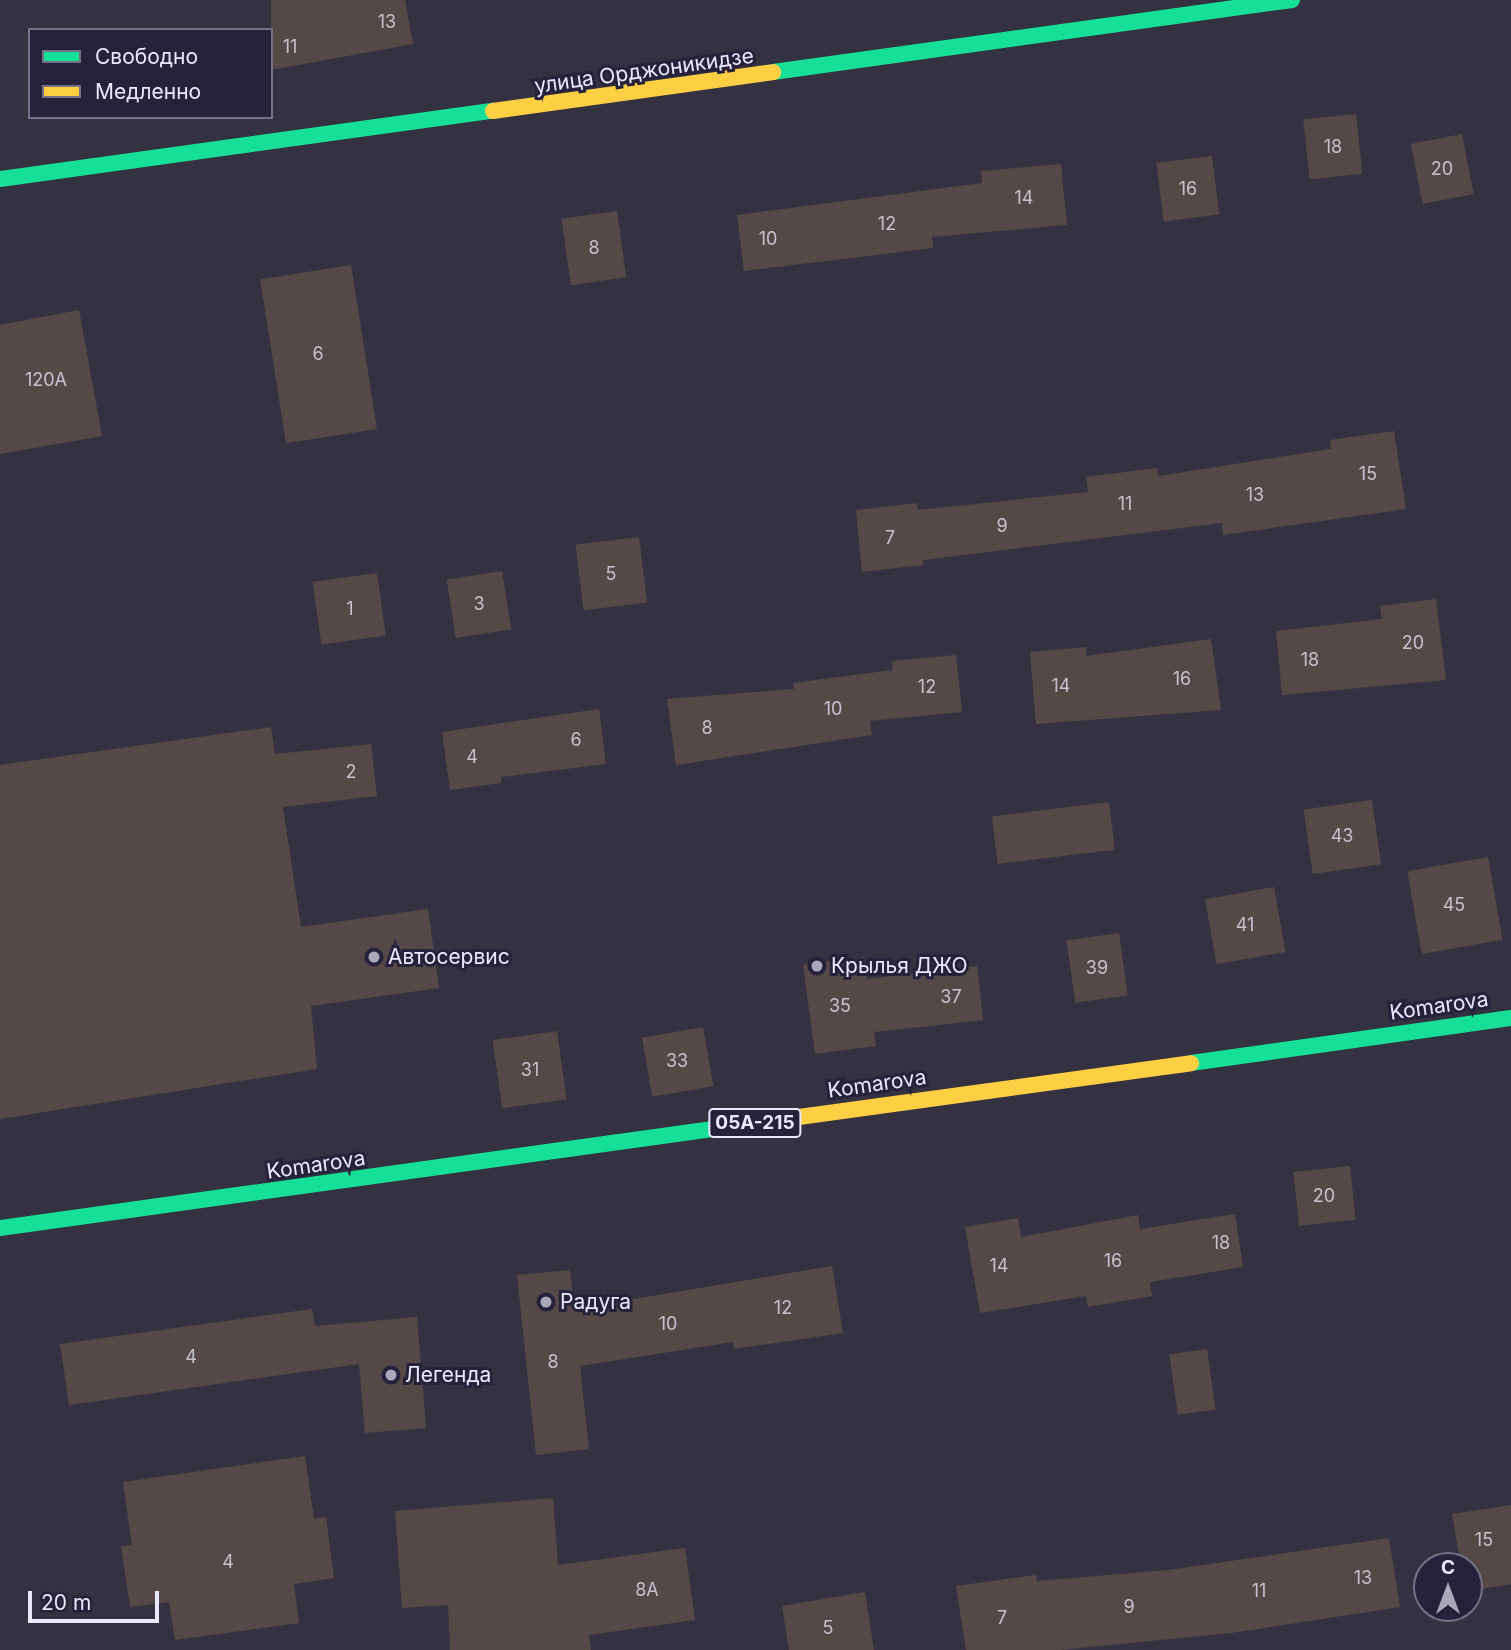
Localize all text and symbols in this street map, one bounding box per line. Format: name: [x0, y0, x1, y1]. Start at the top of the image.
house number: 13: [378, 11, 396, 33]
legend: [28, 28, 273, 119]
house number: 11: [283, 36, 297, 58]
street label: улица Орджоникидзе: [533, 43, 755, 99]
text: Свободно: [95, 44, 198, 69]
text: Медленно: [95, 79, 201, 104]
house number: 18: [1324, 136, 1342, 158]
house number: 20: [1431, 158, 1453, 180]
house number: 16: [1179, 178, 1197, 200]
house number: 14: [1015, 187, 1033, 209]
house number: 12: [878, 213, 896, 235]
house number: 10: [759, 228, 777, 250]
house number: 8: [588, 237, 600, 259]
house number: 6: [312, 343, 324, 365]
house number: 120А: [25, 369, 67, 391]
house number: 15: [1359, 463, 1377, 485]
house number: 13: [1246, 484, 1264, 506]
house number: 11: [1118, 493, 1132, 515]
house number: 9: [996, 515, 1008, 537]
house number: 7: [885, 527, 895, 549]
house number: 5: [606, 563, 616, 585]
house number: 3: [473, 593, 485, 615]
house number: 1: [346, 598, 354, 620]
house number: 20: [1402, 632, 1424, 654]
house number: 18: [1301, 649, 1319, 671]
house number: 16: [1173, 668, 1191, 690]
house number: 14: [1052, 675, 1070, 697]
house number: 12: [918, 676, 936, 698]
house number: 10: [824, 698, 842, 720]
house number: 8: [701, 717, 713, 739]
house number: 6: [570, 729, 582, 751]
house number: 4: [466, 746, 478, 768]
house number: 2: [346, 761, 356, 783]
house number: 43: [1331, 825, 1353, 847]
house number: 45: [1443, 894, 1465, 916]
house number: 41: [1236, 914, 1254, 936]
place label: Автосервис: [388, 944, 510, 970]
marker: Автосервис: [366, 949, 382, 965]
place label: Крылья ДЖО: [831, 953, 967, 979]
house number: 39: [1086, 957, 1108, 979]
marker: Крылья ДЖО: [809, 958, 825, 974]
house number: 37: [940, 986, 962, 1008]
street label: Komarova: [1388, 987, 1490, 1025]
house number: 35: [829, 995, 851, 1017]
house number: 33: [666, 1050, 688, 1072]
house number: 31: [521, 1059, 539, 1081]
street label: Komarova: [826, 1065, 928, 1103]
road number: 05А-215: [708, 1107, 802, 1138]
street label: Komarova: [265, 1146, 367, 1184]
house number: 20: [1313, 1185, 1335, 1207]
house number: 18: [1212, 1232, 1230, 1254]
house number: 16: [1104, 1250, 1122, 1272]
house number: 14: [990, 1255, 1008, 1277]
place label: Радуга: [560, 1289, 631, 1315]
marker: Радуга: [538, 1294, 554, 1310]
house number: 12: [774, 1297, 792, 1319]
house number: 10: [659, 1313, 677, 1335]
house number: 4: [185, 1346, 197, 1368]
house number: 8: [547, 1351, 559, 1373]
place label: Легенда: [405, 1362, 491, 1388]
marker: Легенда: [383, 1367, 399, 1383]
house number: 15: [1475, 1529, 1493, 1551]
house number: 4: [222, 1551, 234, 1573]
north arrow: [1413, 1552, 1483, 1622]
text: С: [1441, 1556, 1455, 1579]
house number: 13: [1354, 1567, 1372, 1589]
scale bar: [32, 1576, 163, 1620]
house number: 8А: [635, 1579, 659, 1601]
house number: 11: [1252, 1580, 1266, 1602]
text: 20 m: [41, 1590, 91, 1615]
house number: 9: [1123, 1596, 1135, 1618]
house number: 7: [997, 1607, 1007, 1629]
house number: 5: [823, 1617, 833, 1639]

